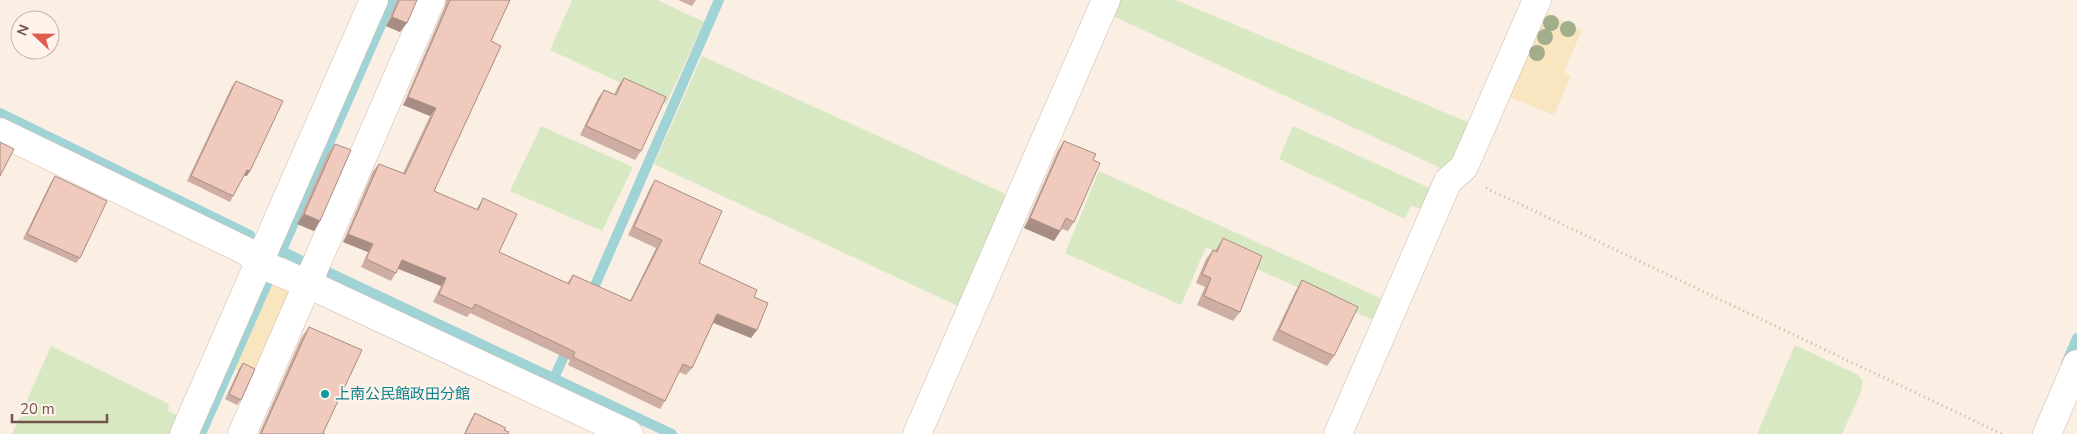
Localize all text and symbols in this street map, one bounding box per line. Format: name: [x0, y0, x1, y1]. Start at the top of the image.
north arrow: [10, 10, 60, 60]
text: N: [13, 22, 34, 39]
place label: 上南公民館政田分館: [335, 384, 470, 404]
marker: 上南公民館政田分館: [319, 388, 331, 400]
scale bar: [12, 392, 108, 424]
text: 20 m: [20, 399, 55, 419]

